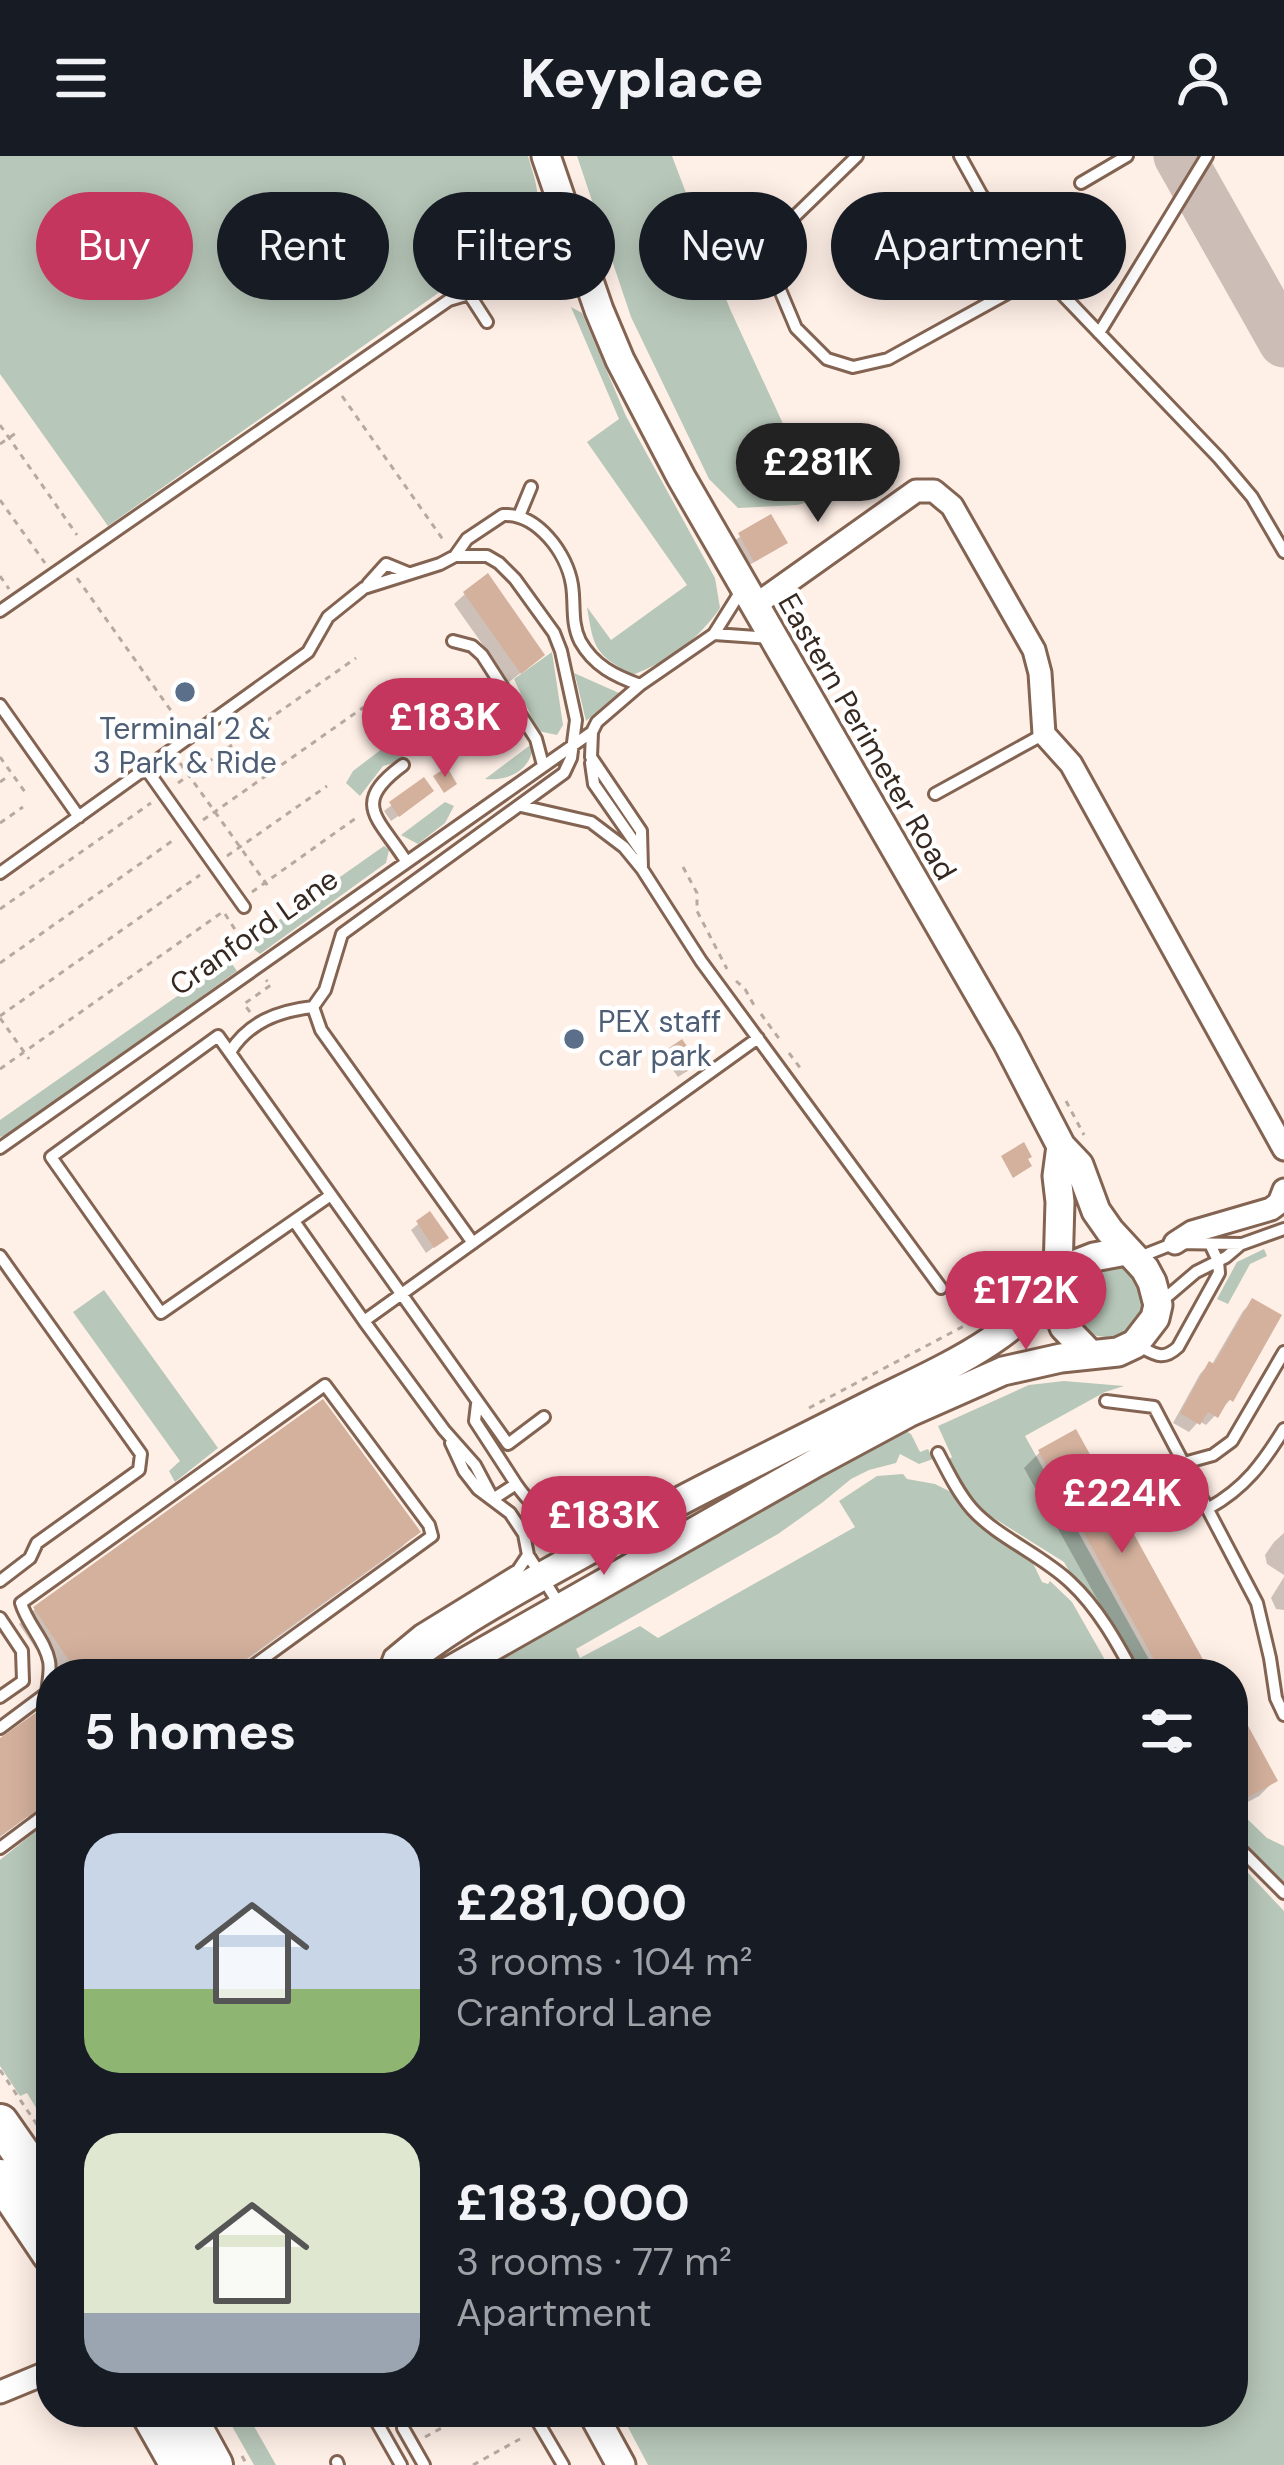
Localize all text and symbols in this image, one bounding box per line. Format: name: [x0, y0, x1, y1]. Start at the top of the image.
text: Keyplace: [520, 43, 764, 114]
icon: menu: [48, 45, 114, 111]
icon: person: [1170, 45, 1236, 111]
chip: Buy: [36, 192, 193, 300]
chip: Rent: [217, 192, 389, 300]
chip: Filters: [413, 192, 615, 300]
chip: New: [639, 192, 807, 300]
chip: Apartment: [831, 192, 1126, 300]
pin: £281K: [734, 423, 902, 525]
text: £281K: [763, 436, 873, 487]
street label: Eastern Perimeter Road: [769, 586, 966, 887]
pin: £183K: [361, 678, 529, 780]
marker: Terminal 2 & 3 Park & Ride: [172, 679, 198, 705]
text: £183K: [389, 691, 501, 742]
place label: Terminal 2 & 3 Park & Ride: [93, 709, 277, 782]
street label: Cranford Lane: [162, 859, 346, 1004]
place label: PEX staff car park: [598, 1002, 721, 1075]
marker: PEX staff car park: [561, 1026, 587, 1052]
pin: £172K: [942, 1251, 1110, 1353]
text: £172K: [972, 1264, 1080, 1315]
pin: £224K: [1038, 1454, 1206, 1556]
text: £224K: [1062, 1467, 1182, 1518]
pin: £183K: [520, 1476, 688, 1578]
text: £183K: [548, 1489, 660, 1540]
text: 5 homes: [84, 1698, 296, 1765]
icon: filters: [1134, 1698, 1200, 1764]
text: £281,000: [456, 1869, 687, 1936]
icon: home: [180, 1881, 324, 2025]
text: 3 rooms · 104 m²: [456, 1936, 753, 1987]
text: Cranford Lane: [456, 1987, 712, 2038]
text: £183,000: [456, 2169, 690, 2236]
icon: home: [180, 2181, 324, 2325]
text: 3 rooms · 77 m²: [456, 2236, 732, 2287]
text: Apartment: [456, 2287, 652, 2338]

